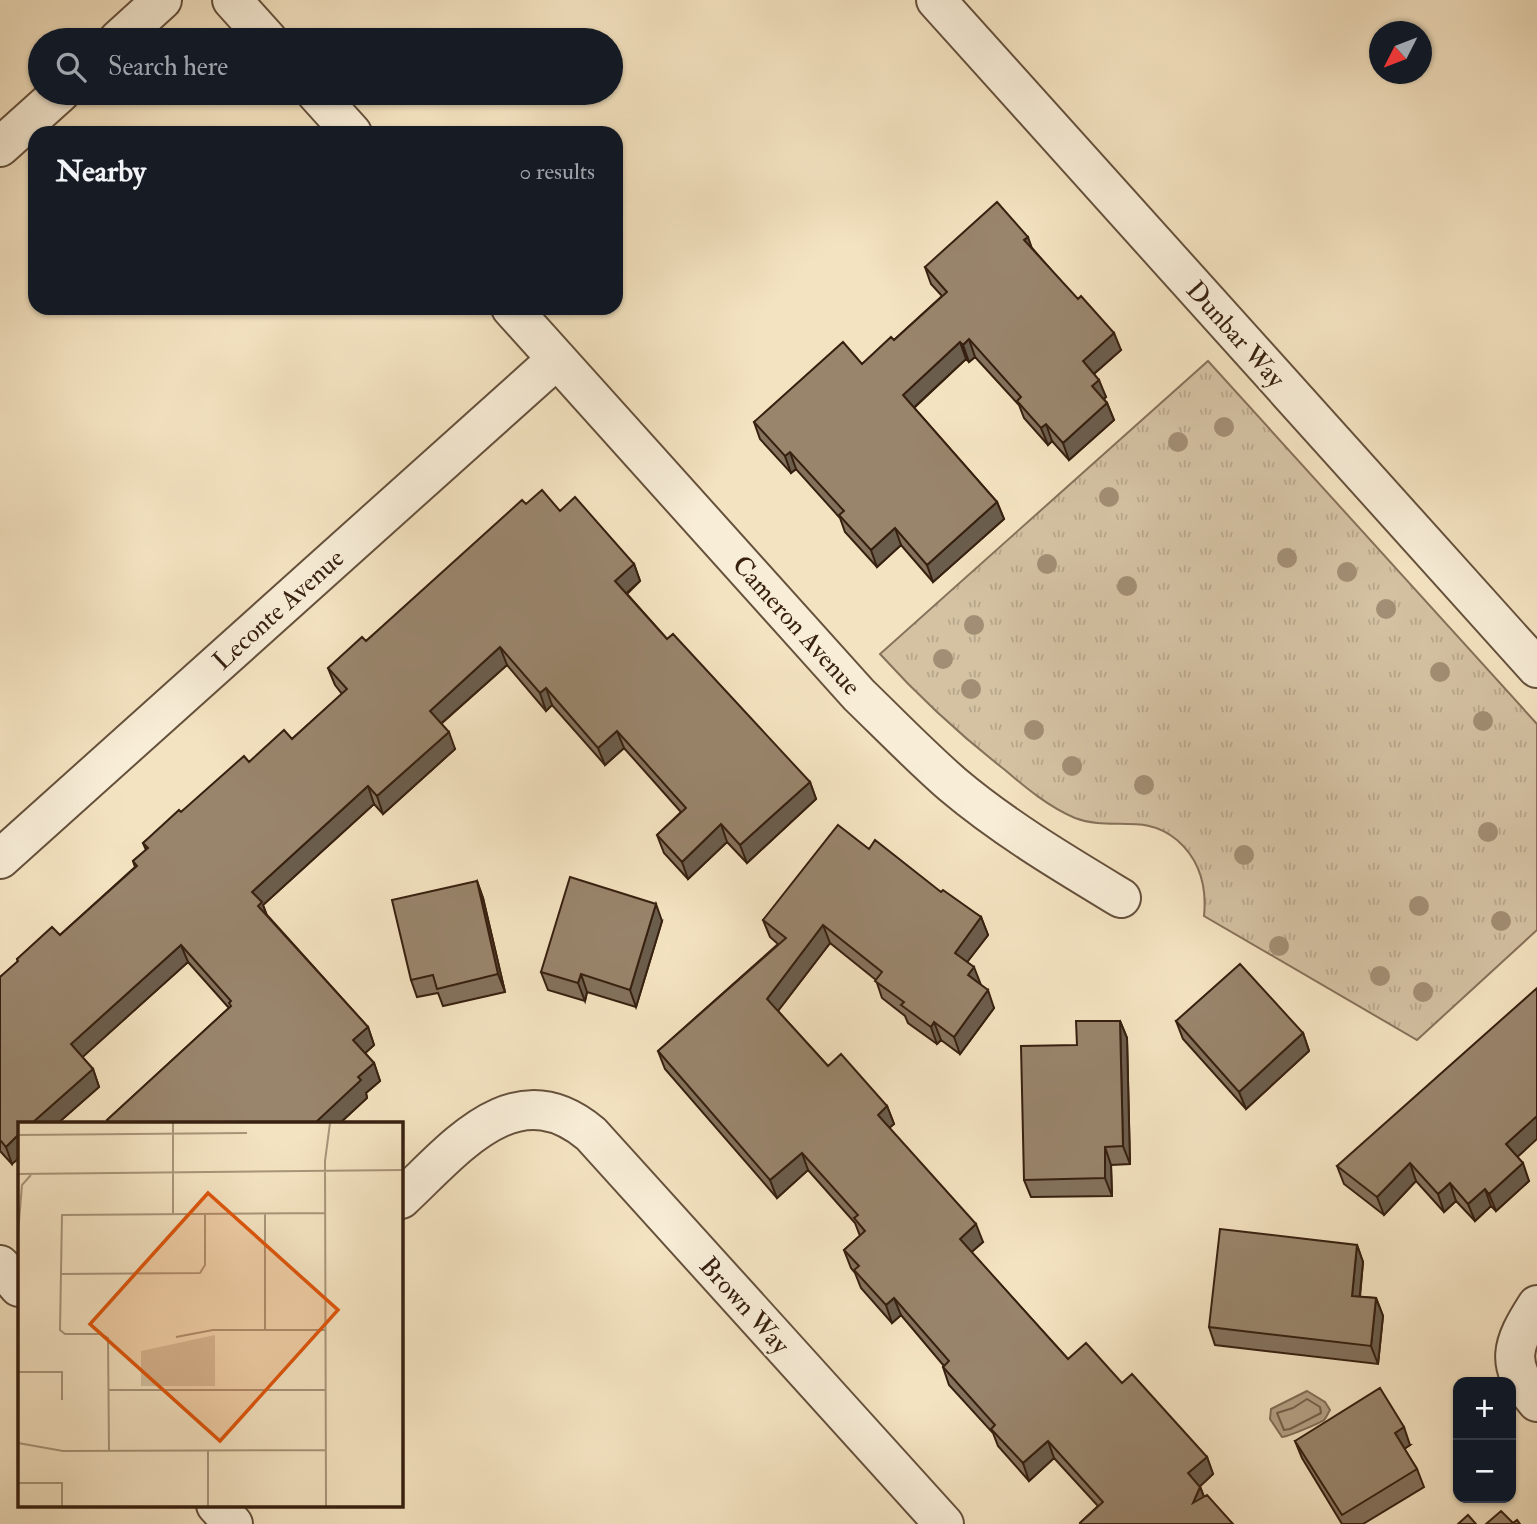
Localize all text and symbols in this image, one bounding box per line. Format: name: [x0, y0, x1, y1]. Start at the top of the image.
north arrow: [1369, 21, 1432, 84]
search box: [28, 28, 623, 105]
icon: search: [52, 48, 90, 86]
text: Search here: [108, 51, 228, 83]
text: Nearby: [56, 153, 146, 190]
text: 0 results: [519, 157, 595, 186]
street label: Dunbar Way: [1179, 275, 1292, 395]
street label: Leconte Avenue: [206, 542, 351, 677]
street label: Cameron Avenue: [725, 549, 867, 702]
inset map: [18, 1122, 402, 1506]
street label: Brown Way: [692, 1250, 797, 1361]
map controls: [1453, 1377, 1516, 1503]
button: +: [1453, 1377, 1516, 1440]
button: −: [1453, 1440, 1516, 1503]

